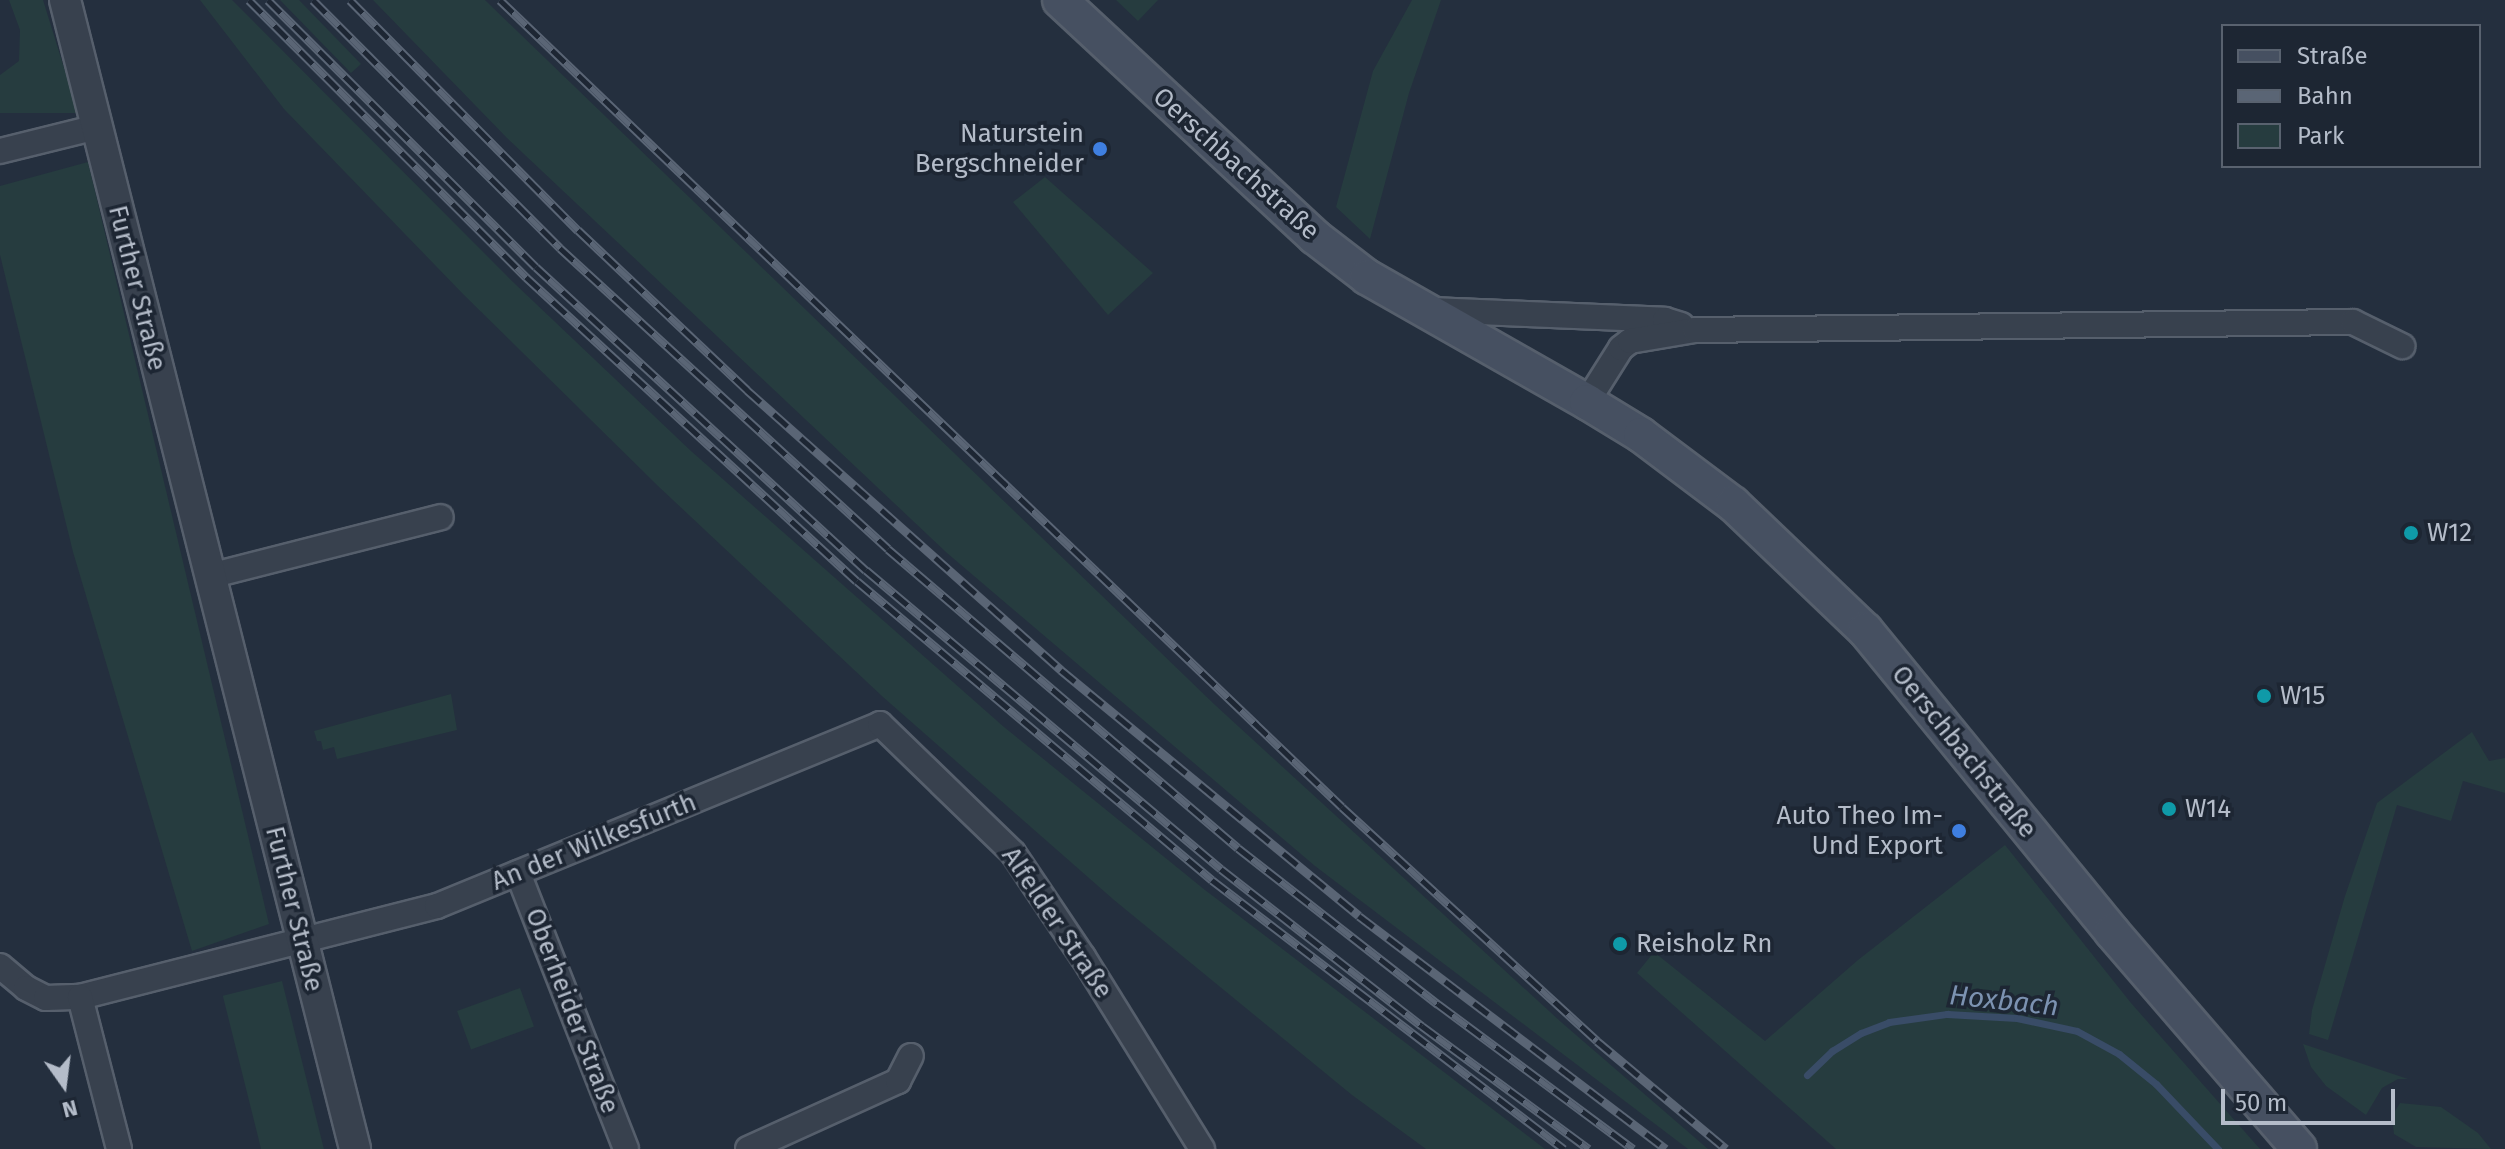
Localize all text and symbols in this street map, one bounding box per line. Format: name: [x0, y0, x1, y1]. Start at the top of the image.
legend: [2221, 24, 2481, 168]
text: Straße: [2297, 42, 2368, 70]
street label: Oerschbachstraße: [1146, 81, 1326, 247]
text: Bahn: [2297, 82, 2353, 110]
place label: Naturstein Bergschneider: [915, 118, 1084, 180]
text: Park: [2297, 122, 2344, 150]
marker: Naturstein Bergschneider: [1091, 140, 1109, 158]
street label: Further Straße: [101, 202, 173, 374]
place label: W12: [2427, 517, 2472, 549]
marker: W12: [2402, 524, 2420, 542]
street label: Oerschbachstraße: [1885, 659, 2043, 845]
place label: W15: [2280, 680, 2325, 712]
marker: W15: [2255, 687, 2273, 705]
street label: An der Wilkesfurth: [487, 787, 701, 897]
place label: W14: [2185, 793, 2231, 825]
place label: Auto Theo Im- Und Export: [1777, 800, 1943, 862]
marker: W14: [2160, 800, 2178, 818]
marker: Auto Theo Im- Und Export: [1950, 822, 1968, 840]
street label: Further Straße: [258, 823, 330, 995]
street label: Alfelder Straße: [995, 841, 1119, 1005]
street label: Oberheider Straße: [518, 904, 626, 1118]
place label: Reisholz Rn: [1636, 928, 1772, 960]
marker: Reisholz Rn: [1611, 935, 1629, 953]
water label: Hoxbach: [1948, 979, 2060, 1023]
north arrow: [24, 1045, 104, 1125]
scale bar: [2225, 1073, 2399, 1123]
text: 50 m: [2235, 1089, 2287, 1117]
text: N: [60, 1094, 80, 1124]

